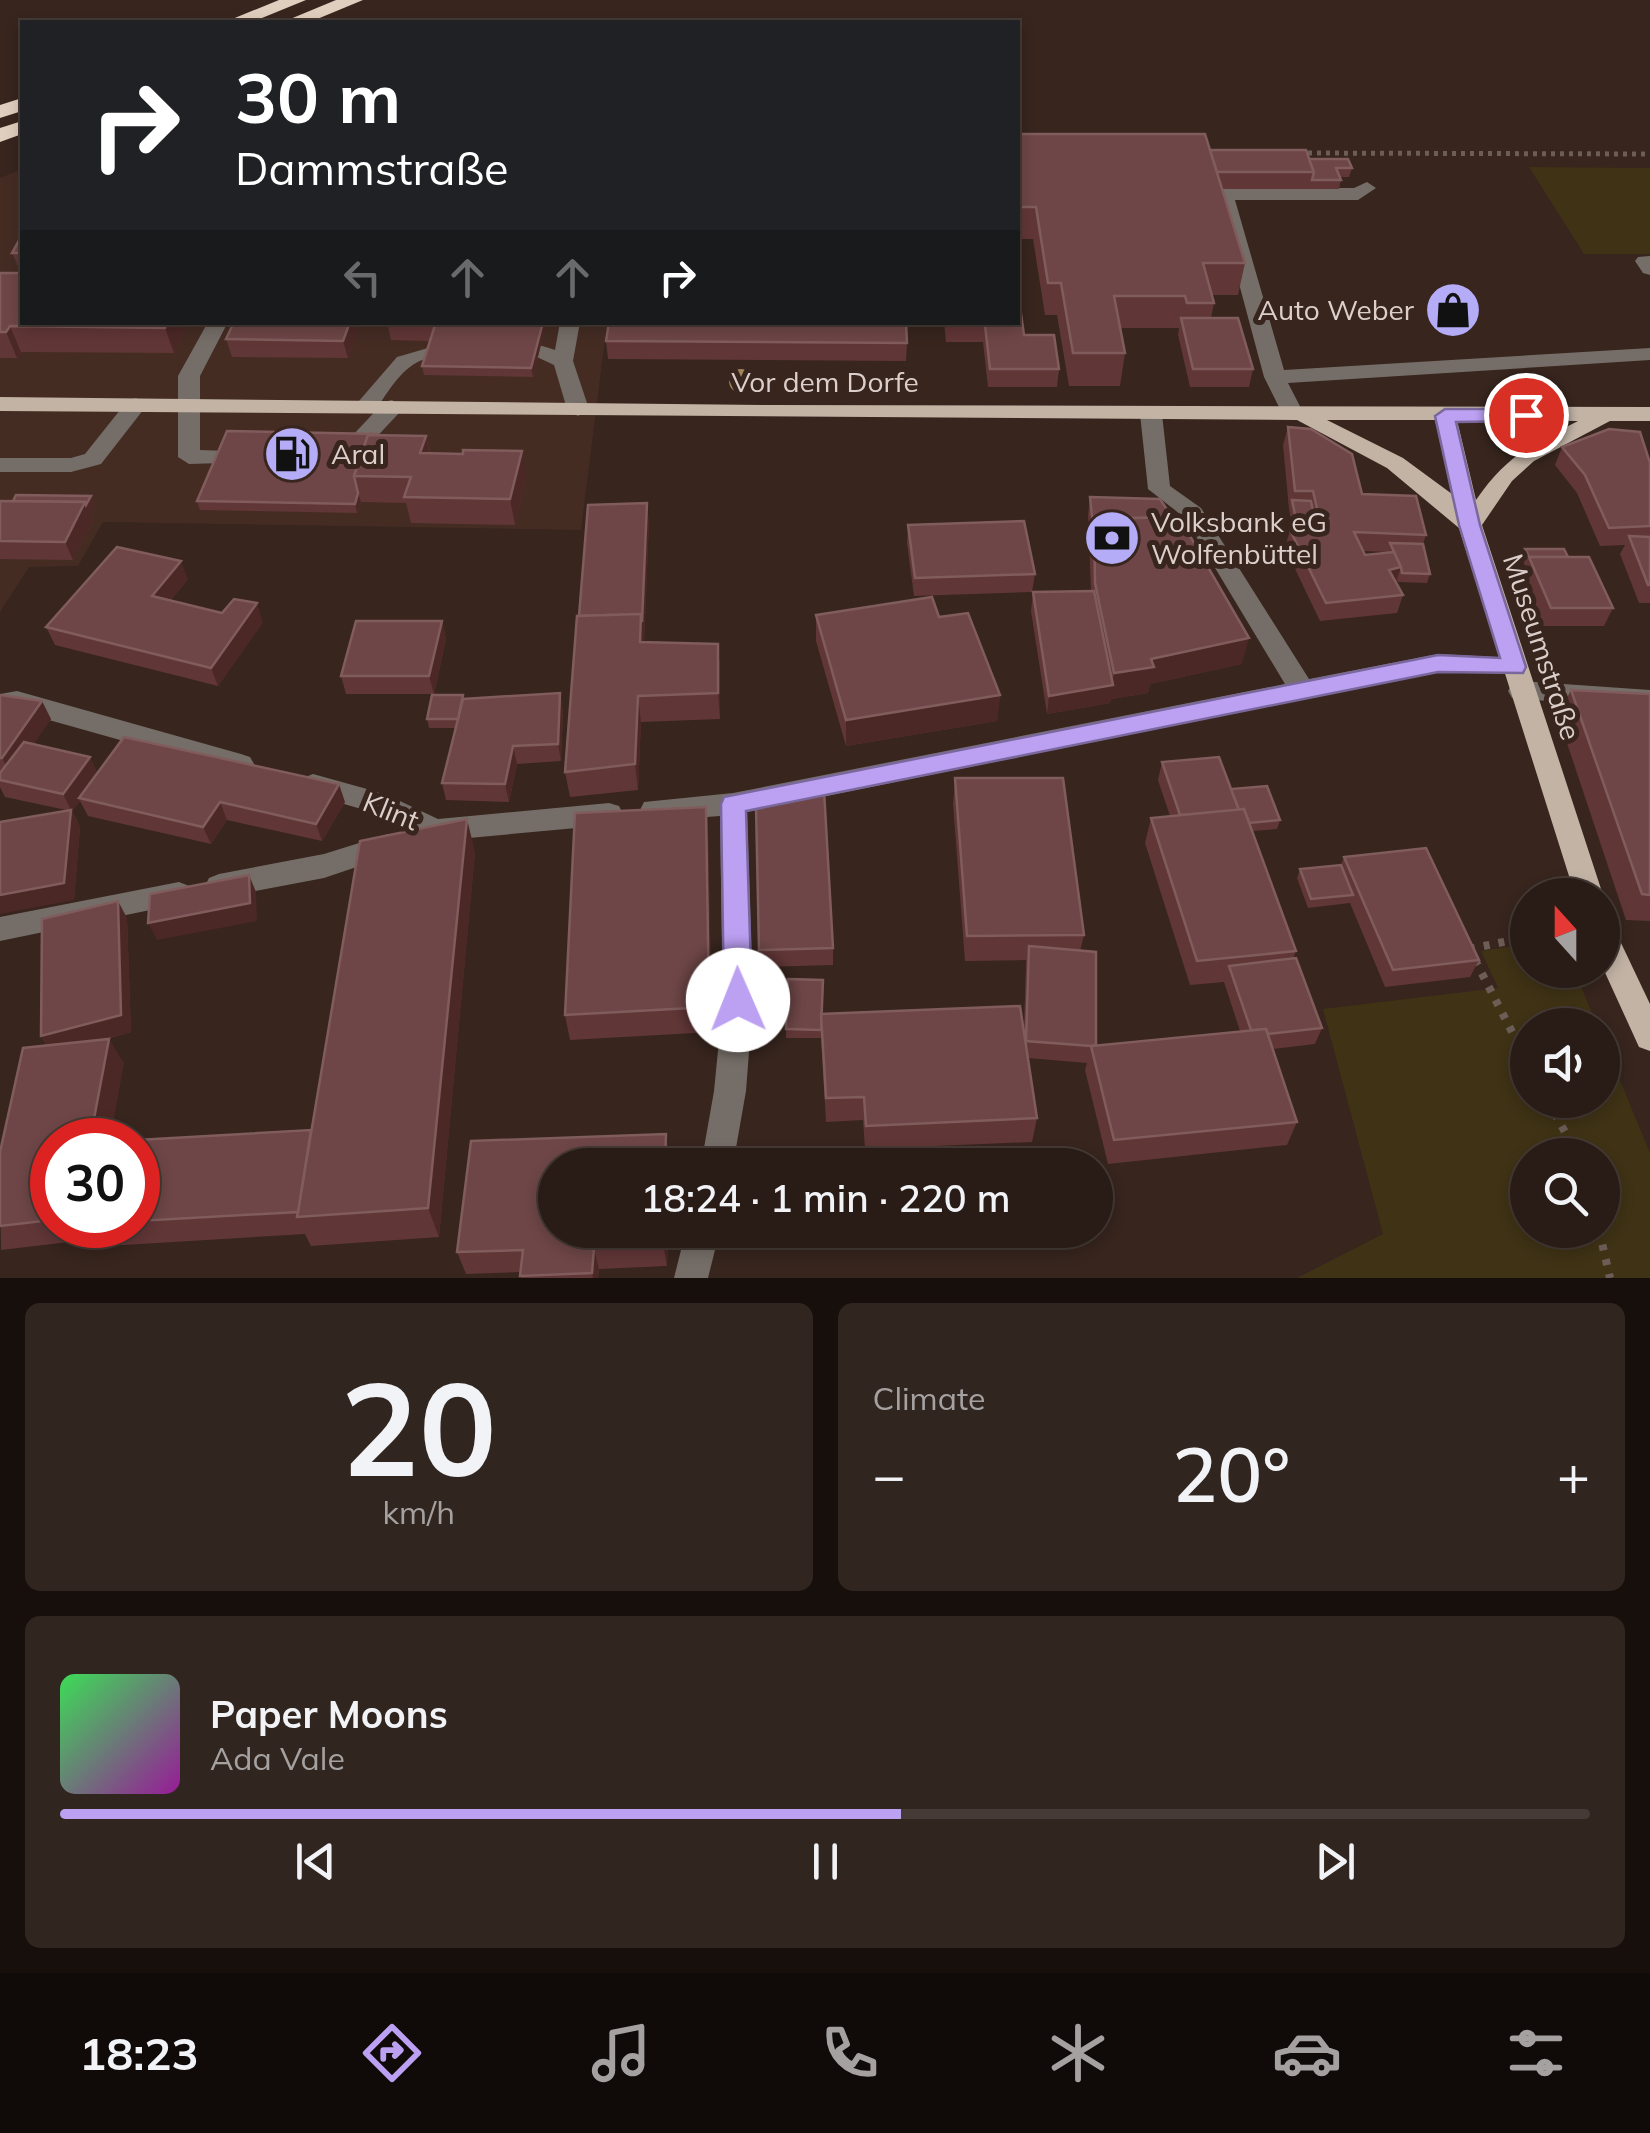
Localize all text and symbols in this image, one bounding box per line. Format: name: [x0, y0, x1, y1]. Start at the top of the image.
text: 30 m: [235, 53, 401, 141]
icon: right: [70, 60, 200, 190]
text: Dammstraße: [235, 140, 509, 196]
icon: left: [335, 250, 390, 305]
icon: ahead: [440, 250, 495, 305]
icon: ahead: [545, 250, 600, 305]
icon: right: [650, 250, 705, 305]
shop icon: Auto Weber: [1423, 280, 1483, 340]
place label: Auto Weber: [1257, 292, 1415, 327]
street label: Vor dem Dorfe: [731, 364, 919, 399]
pin: [1484, 373, 1569, 458]
icon: arrive: [1499, 388, 1554, 443]
fuel station icon: Aral: [262, 424, 322, 484]
place label: Aral: [331, 436, 385, 471]
place label: Volksbank eG Wolfenbüttel: [1151, 504, 1327, 571]
bank icon: Volksbank eG Wolfenbüttel: [1082, 508, 1142, 568]
street label: Museumstraße: [1496, 549, 1589, 744]
street label: Klint: [358, 784, 424, 838]
north arrow: [1510, 878, 1620, 988]
map controls: [1510, 878, 1620, 1248]
position arrow: [686, 948, 790, 1052]
button: sound: [1510, 1008, 1620, 1118]
speed limit sign: 30: [30, 1118, 160, 1248]
button: search: [1510, 1138, 1620, 1248]
text: 18:24 · 1 min · 220 m: [640, 1174, 1011, 1222]
text: 20: [341, 1345, 497, 1509]
text: Climate: [873, 1378, 985, 1418]
text: 20°: [1172, 1427, 1290, 1521]
text: −: [873, 1440, 906, 1509]
text: +: [1557, 1440, 1590, 1509]
text: km/h: [383, 1492, 455, 1532]
text: Paper Moons: [210, 1690, 448, 1738]
text: Ada Vale: [210, 1738, 345, 1778]
icon: previous: [288, 1834, 343, 1889]
icon: pause: [798, 1834, 853, 1889]
icon: next: [1308, 1834, 1363, 1889]
icon: directions: [357, 2018, 427, 2088]
icon: music: [586, 2018, 656, 2088]
icon: phone: [815, 2018, 885, 2088]
icon: climate: [1043, 2018, 1113, 2088]
icon: car: [1272, 2018, 1342, 2088]
icon: filters: [1501, 2018, 1571, 2088]
text: 18:23: [79, 2025, 199, 2081]

